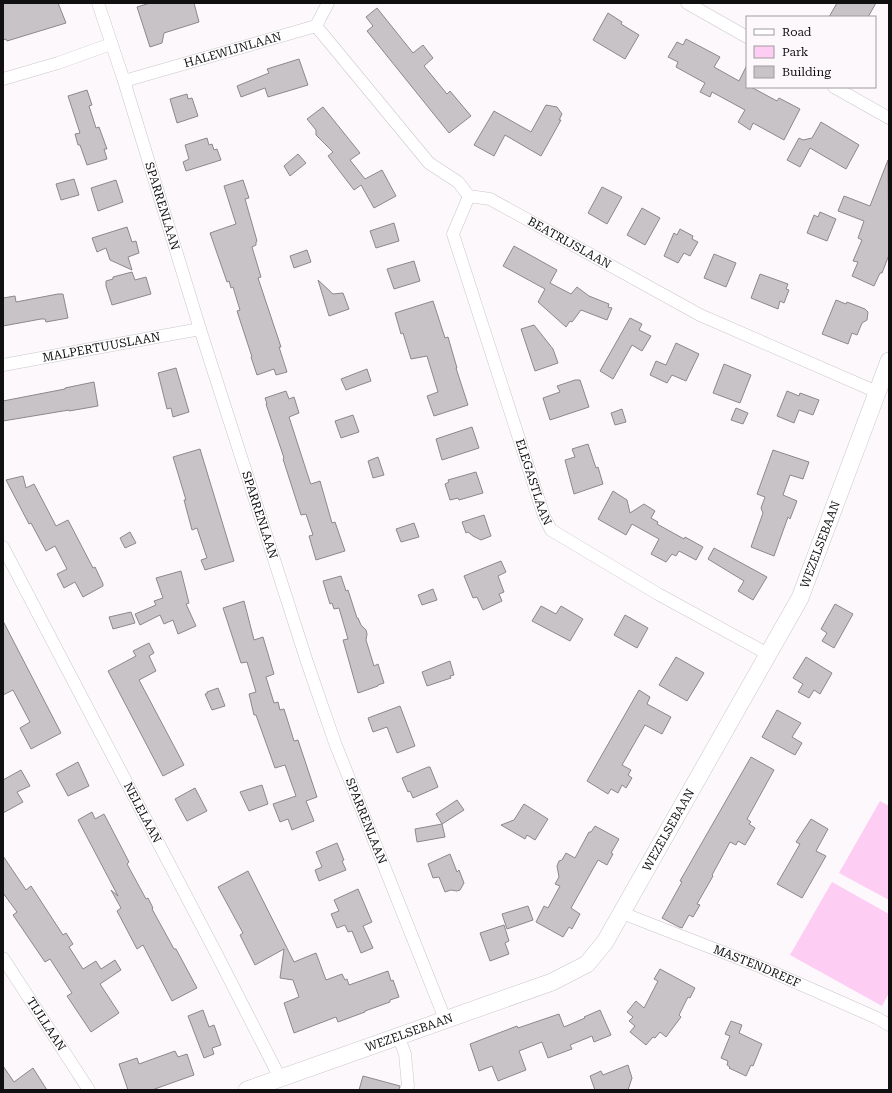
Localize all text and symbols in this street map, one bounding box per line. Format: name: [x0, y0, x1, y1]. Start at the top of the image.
legend: [746, 16, 876, 88]
text: Road: [782, 25, 812, 39]
street label: HALEWIJNLAAN: [182, 29, 283, 70]
text: Park: [782, 45, 809, 59]
text: Building: [782, 65, 831, 79]
street label: SPARRENLAAN: [142, 160, 183, 252]
street label: BEATRIJSLAAN: [525, 214, 614, 272]
street label: MALPERTUUSLAAN: [41, 329, 162, 365]
street label: ELEGASTLAAN: [513, 437, 555, 528]
street label: SPARRENLAAN: [239, 469, 281, 561]
street label: WEZELSEBAAN: [797, 498, 843, 590]
street label: SPARRENLAAN: [343, 776, 390, 866]
street label: NELELAAN: [121, 780, 164, 846]
street label: WEZELSEBAAN: [640, 786, 697, 874]
street label: MASTENDREEF: [711, 942, 803, 990]
street label: TIJLLAAN: [24, 995, 69, 1054]
street label: WEZELSEBAAN: [363, 1010, 455, 1055]

